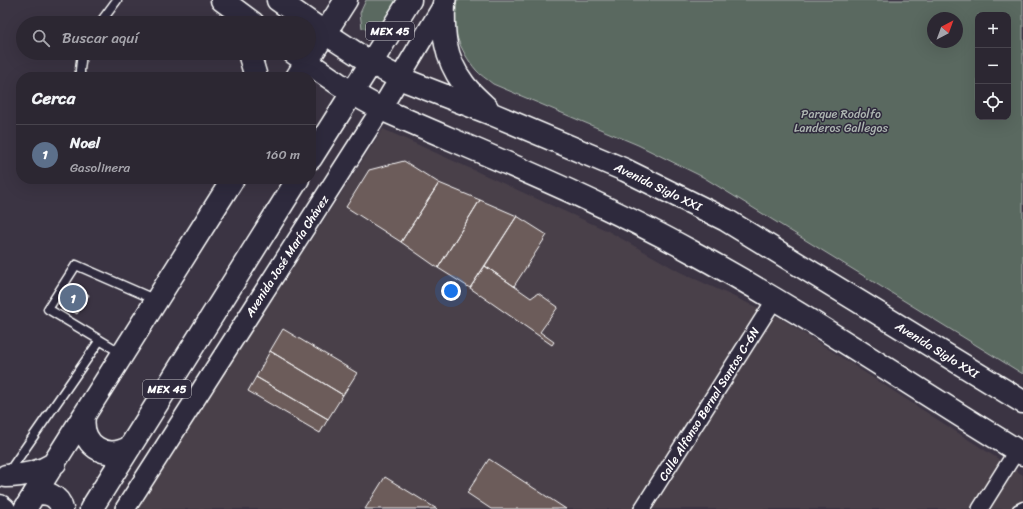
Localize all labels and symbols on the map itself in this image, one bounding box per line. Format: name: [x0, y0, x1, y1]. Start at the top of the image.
north arrow: [927, 12, 963, 48]
road number: MEX 45: [366, 22, 414, 40]
park label: Parque Rodolfo Landeros Gallegos: [794, 103, 889, 139]
street label: Avenida Siglo XXI: [610, 156, 707, 218]
street label: Avenida José María Chávez: [239, 190, 335, 322]
your location: [441, 281, 461, 301]
pin: 1: [60, 283, 86, 313]
street label: Avenida Siglo XXI: [890, 315, 984, 385]
street label: Calle Alfonso Bernal Santos C-6N: [652, 322, 766, 485]
road number: MEX 45: [143, 380, 191, 398]

